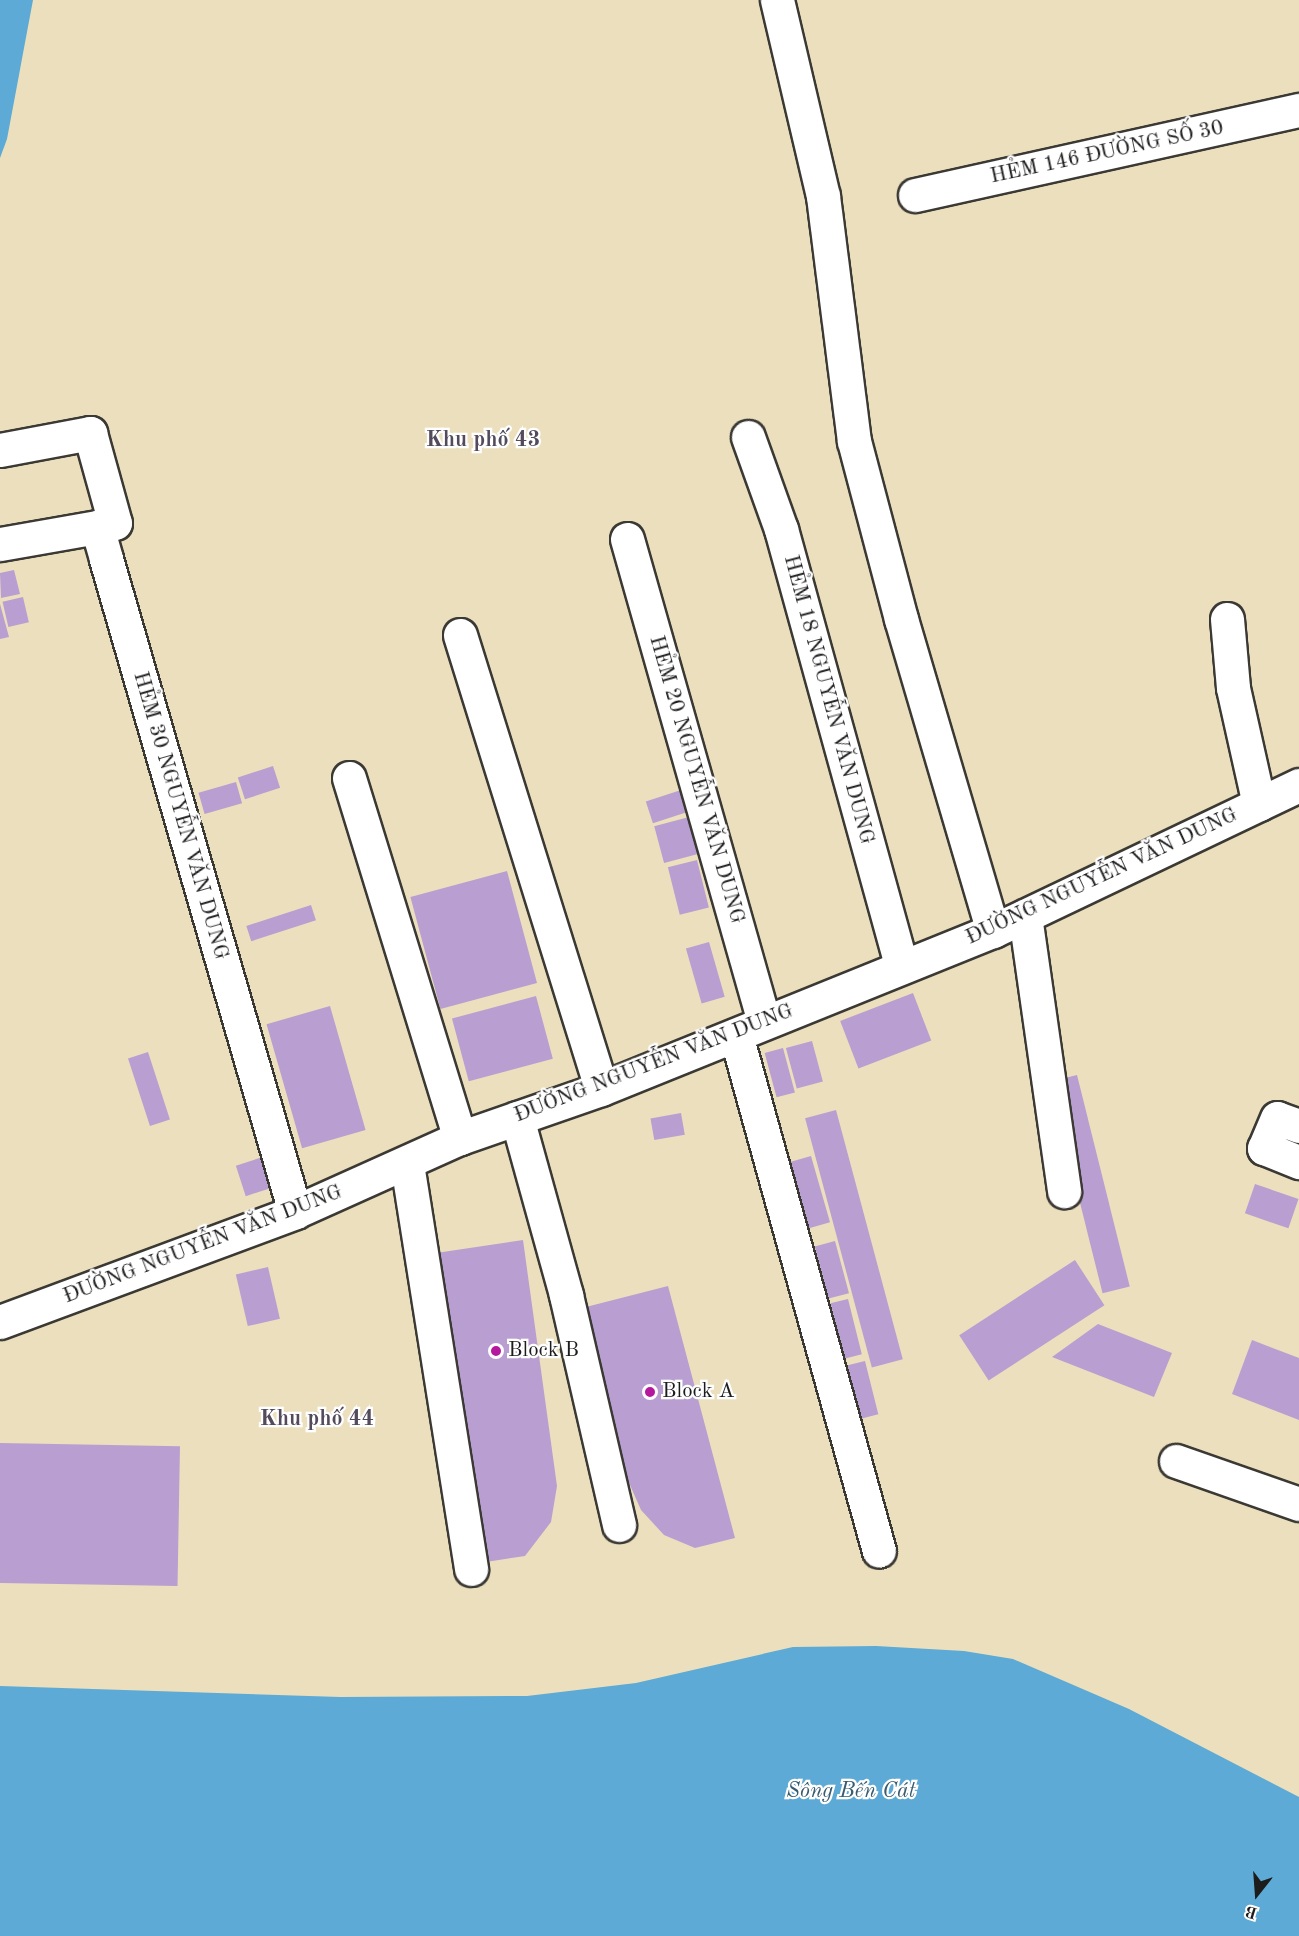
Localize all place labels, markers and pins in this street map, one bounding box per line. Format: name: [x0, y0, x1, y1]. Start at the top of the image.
place label: Block B: [508, 1338, 579, 1364]
marker: Block B: [489, 1344, 503, 1358]
place label: Block A: [662, 1379, 735, 1405]
marker: Block A: [643, 1385, 657, 1399]

